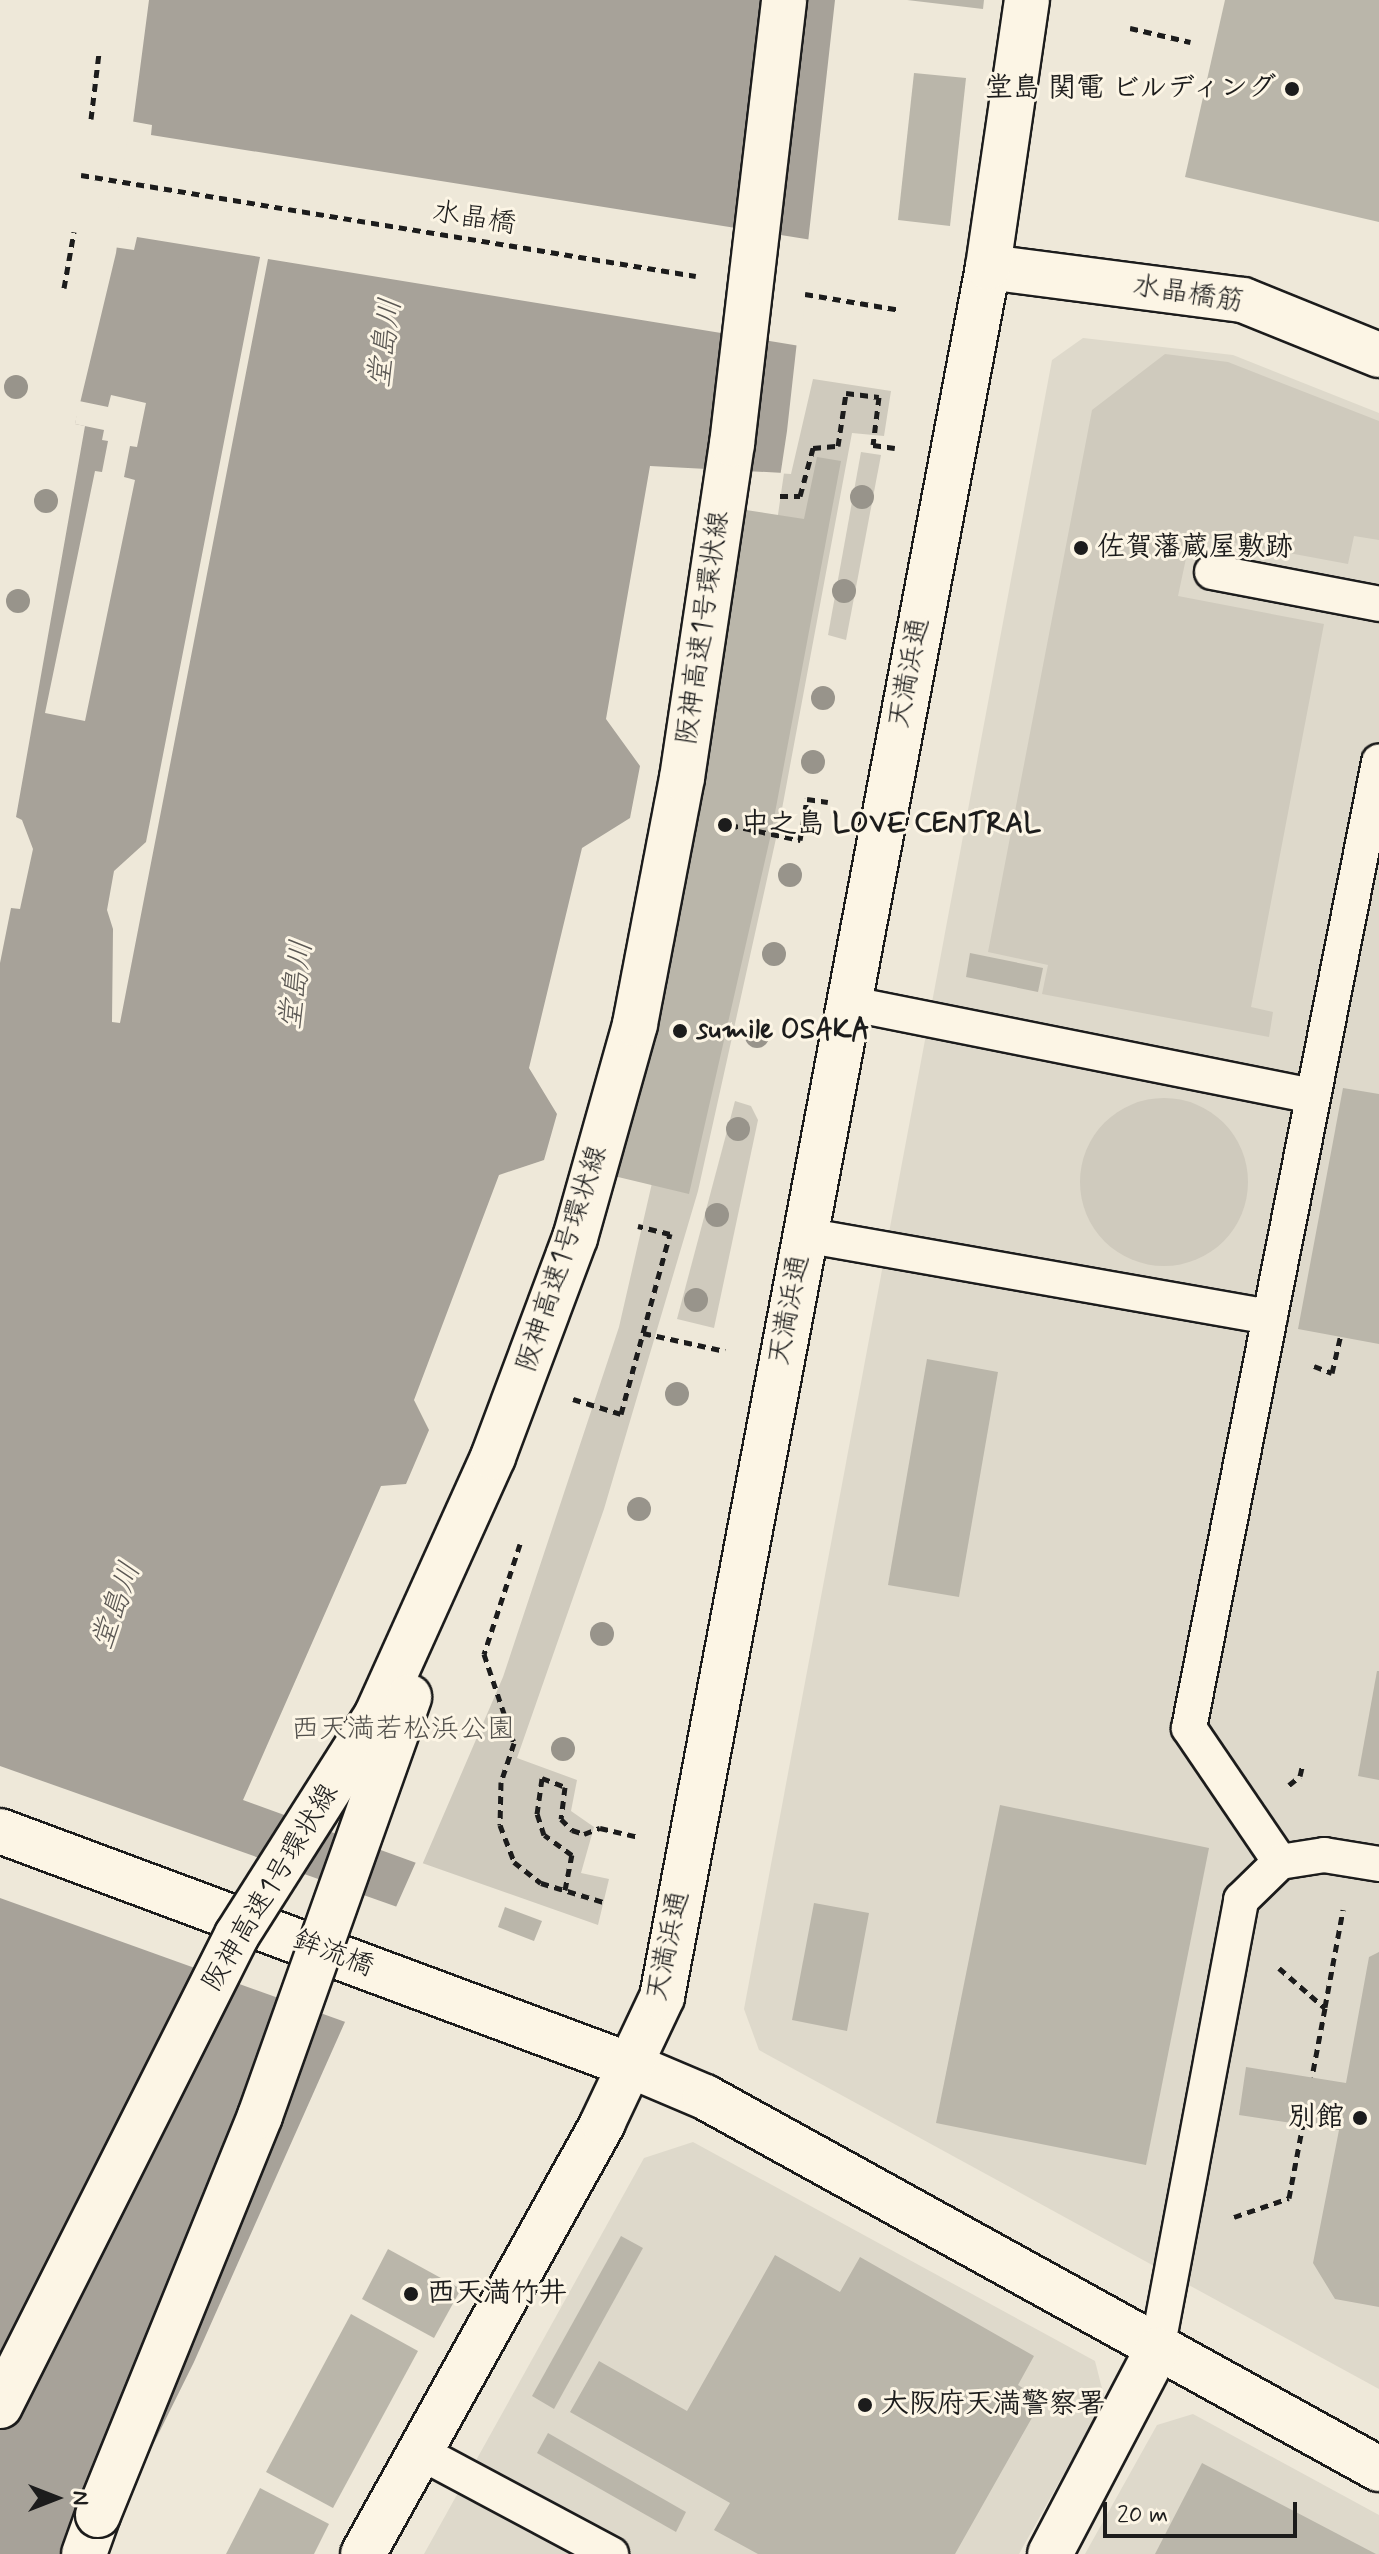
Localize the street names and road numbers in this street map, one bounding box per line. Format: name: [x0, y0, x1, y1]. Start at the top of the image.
street label: 水晶橋: [430, 196, 518, 242]
street label: 水晶橋筋: [1130, 270, 1246, 320]
street label: 阪神高速1号環状線: [671, 509, 737, 747]
street label: 天満浜通: [883, 615, 937, 731]
street label: 阪神高速1号環状線: [510, 1141, 616, 1377]
street label: 天満浜通: [763, 1252, 817, 1368]
street label: 阪神高速1号環状線: [196, 1778, 346, 1998]
street label: 天満浜通: [641, 1888, 697, 2004]
street label: 鉾流橋: [288, 1923, 378, 1985]

